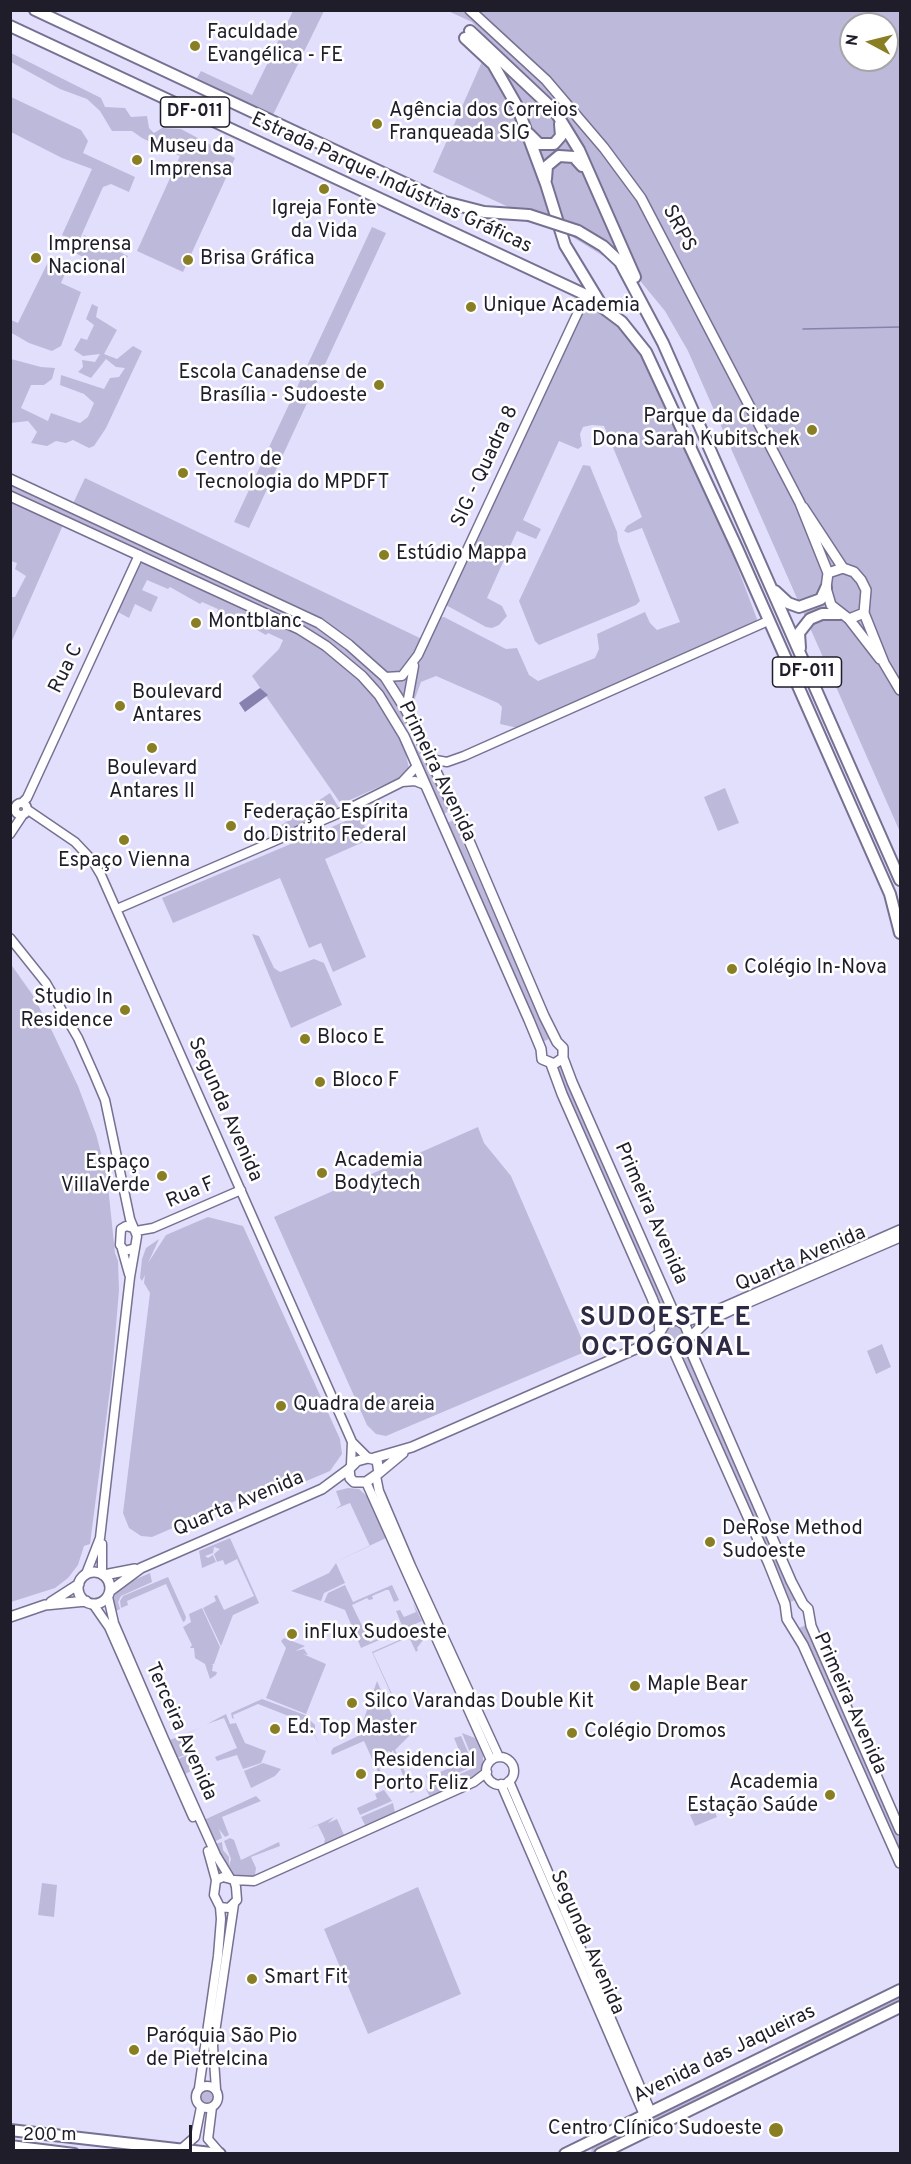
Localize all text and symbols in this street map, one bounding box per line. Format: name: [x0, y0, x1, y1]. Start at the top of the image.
north arrow: [839, 12, 899, 72]
place label: Faculdade Evangélica - FE: [207, 22, 343, 69]
text: N: [842, 33, 864, 47]
marker: Faculdade Evangélica - FE: [188, 39, 202, 53]
road number: DF-011: [160, 97, 230, 127]
place label: Agência dos Correios Franqueada SIG: [389, 100, 578, 147]
street label: Estrada Parque Indústrias Gráficas: [247, 108, 535, 260]
marker: Agência dos Correios Franqueada SIG: [370, 117, 384, 131]
place label: Museu da Imprensa: [149, 136, 234, 183]
marker: Museu da Imprensa: [130, 153, 144, 167]
marker: Igreja Fonte da Vida: [317, 182, 331, 196]
place label: Igreja Fonte da Vida: [271, 198, 377, 245]
street label: SRPS: [656, 202, 700, 256]
place label: Imprensa Nacional: [48, 234, 131, 281]
place label: Brisa Gráfica: [200, 248, 314, 272]
marker: Imprensa Nacional: [29, 251, 43, 265]
marker: Brisa Gráfica: [181, 253, 195, 267]
place label: Unique Academia: [483, 295, 640, 319]
marker: Unique Academia: [464, 300, 478, 314]
place label: Escola Canadense de Brasília - Sudoeste: [178, 362, 367, 409]
marker: Escola Canadense de Brasília - Sudoeste: [372, 378, 386, 392]
street label: SIG - Quadra 8: [447, 402, 525, 532]
place label: Parque da Cidade Dona Sarah Kubitschek: [592, 406, 800, 453]
marker: Parque da Cidade Dona Sarah Kubitschek: [805, 423, 819, 437]
place label: Centro de Tecnologia do MPDFT: [195, 449, 389, 496]
marker: Centro de Tecnologia do MPDFT: [176, 466, 190, 480]
place label: Estúdio Mappa: [396, 543, 527, 567]
marker: Estúdio Mappa: [377, 548, 391, 562]
place label: Montblanc: [208, 611, 302, 635]
marker: Montblanc: [189, 616, 203, 630]
street label: Rua C: [45, 640, 89, 698]
road number: DF-011: [772, 657, 842, 687]
place label: Boulevard Antares: [132, 682, 222, 729]
street label: Primeira Avenida: [392, 698, 480, 846]
marker: Boulevard Antares: [113, 699, 127, 713]
marker: Boulevard Antares II: [145, 741, 159, 755]
place label: Boulevard Antares II: [107, 758, 197, 805]
place label: Federação Espírita do Distrito Federal: [243, 802, 408, 849]
marker: Federação Espírita do Distrito Federal: [224, 819, 238, 833]
marker: Espaço Vienna: [117, 833, 131, 847]
place label: Espaço Vienna: [58, 850, 190, 874]
place label: Colégio In-Nova: [744, 957, 887, 981]
marker: Colégio In-Nova: [725, 962, 739, 976]
place label: Studio In Residence: [21, 987, 113, 1034]
marker: Studio In Residence: [118, 1003, 132, 1017]
place label: Bloco E: [317, 1027, 385, 1051]
marker: Bloco E: [298, 1032, 312, 1046]
street label: Segunda Avenida: [181, 1034, 267, 1186]
place label: Bloco F: [332, 1070, 399, 1094]
marker: Bloco F: [313, 1075, 327, 1089]
street label: Primeira Avenida: [608, 1139, 692, 1289]
place label: Academia Bodytech: [334, 1150, 423, 1197]
place label: Espaço VillaVerde: [61, 1152, 150, 1199]
marker: Academia Bodytech: [315, 1166, 329, 1180]
marker: Espaço VillaVerde: [155, 1169, 169, 1183]
street label: Rua F: [163, 1173, 219, 1215]
street label: Quarta Avenida: [732, 1222, 870, 1298]
district label: SUDOESTE E OCTOGONAL: [580, 1304, 752, 1366]
place label: Quadra de areia: [293, 1394, 435, 1418]
marker: Quadra de areia: [274, 1399, 288, 1413]
street label: Quarta Avenida: [170, 1467, 308, 1543]
place label: DeRose Method Sudoeste: [722, 1518, 863, 1565]
marker: DeRose Method Sudoeste: [703, 1535, 717, 1549]
place label: inFlux Sudoeste: [304, 1622, 447, 1646]
marker: inFlux Sudoeste: [285, 1627, 299, 1641]
street label: Primeira Avenida: [807, 1629, 891, 1779]
street label: Terceira Avenida: [139, 1659, 221, 1805]
place label: Maple Bear: [647, 1674, 748, 1698]
marker: Maple Bear: [628, 1679, 642, 1693]
place label: Silco Varandas Double Kit: [364, 1691, 594, 1715]
marker: Silco Varandas Double Kit: [345, 1696, 359, 1710]
place label: Ed. Top Master: [287, 1717, 417, 1741]
place label: Colégio Dromos: [584, 1721, 726, 1745]
marker: Ed. Top Master: [268, 1722, 282, 1736]
marker: Colégio Dromos: [565, 1726, 579, 1740]
place label: Residencial Porto Feliz: [373, 1750, 475, 1797]
marker: Residencial Porto Feliz: [354, 1767, 368, 1781]
place label: Academia Estação Saúde: [687, 1772, 818, 1819]
marker: Academia Estação Saúde: [823, 1788, 837, 1802]
street label: Segunda Avenida: [543, 1867, 629, 2019]
place label: Smart Fit: [264, 1967, 348, 1991]
marker: Smart Fit: [245, 1972, 259, 1986]
street label: Avenida das Jaqueiras: [630, 2000, 820, 2110]
place label: Paróquia São Pio de Pietrelcina: [146, 2026, 297, 2073]
marker: Paróquia São Pio de Pietrelcina: [127, 2043, 141, 2057]
scale bar: [15, 2113, 195, 2151]
place label: Centro Clínico Sudoeste: [548, 2118, 762, 2142]
marker: Centro Clínico Sudoeste: [767, 2121, 785, 2139]
text: 200 m: [23, 2124, 76, 2147]

